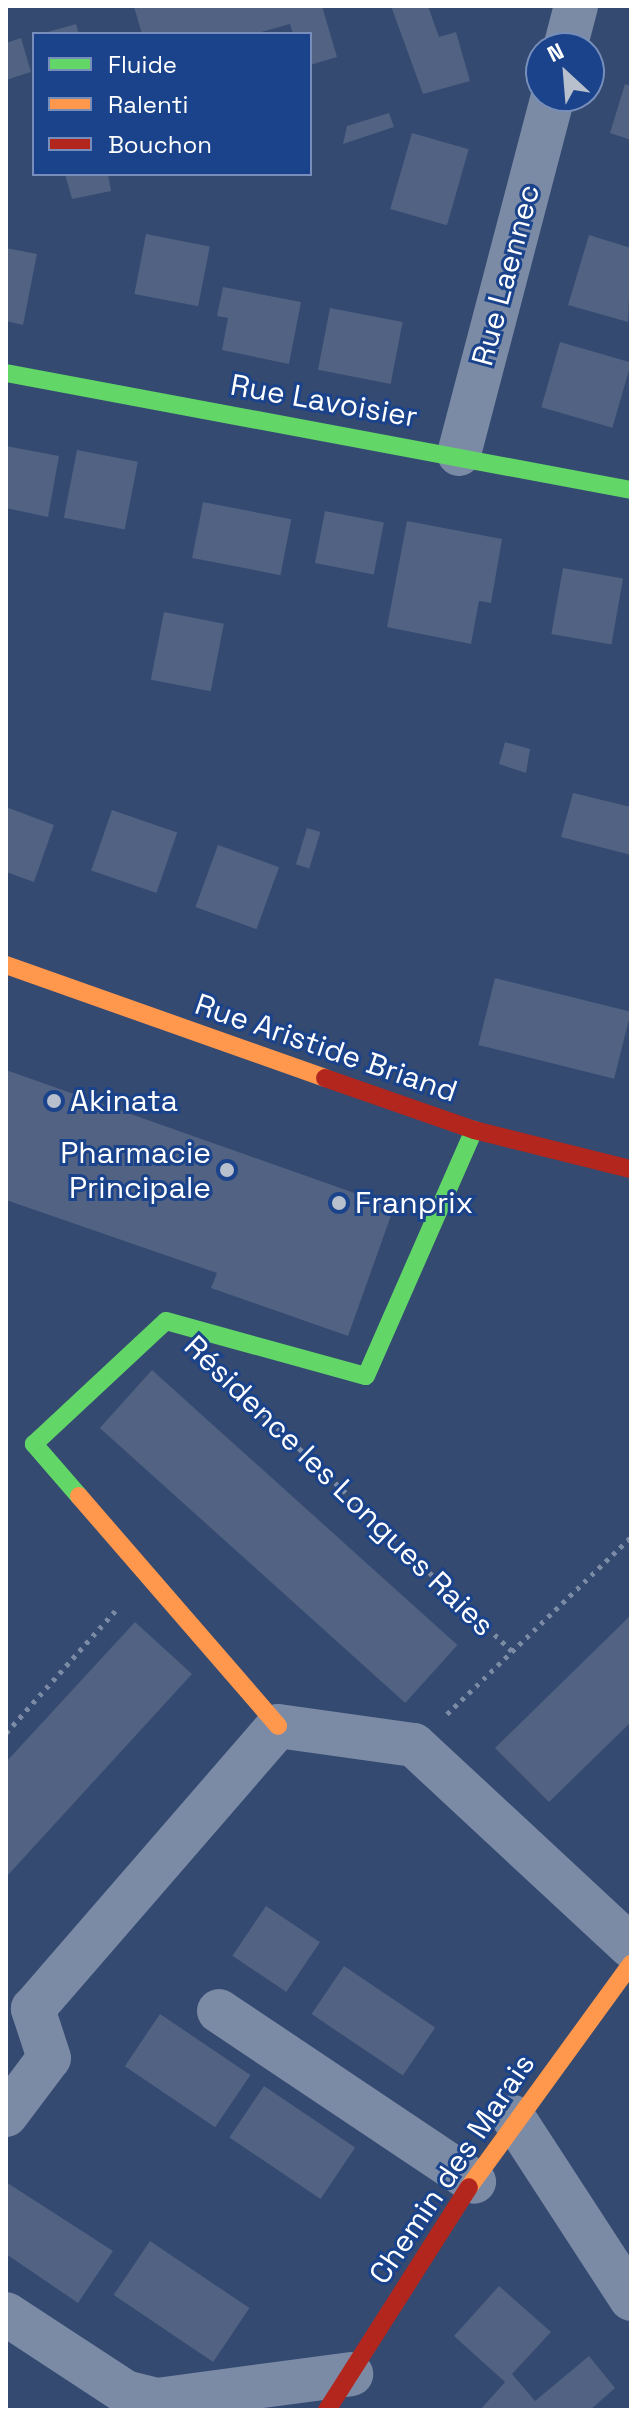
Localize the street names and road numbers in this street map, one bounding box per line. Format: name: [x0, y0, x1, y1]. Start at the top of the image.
street label: Rue Laennec: [465, 180, 547, 370]
street label: Rue Lavoisier: [228, 367, 420, 435]
street label: Rue Aristide Briand: [190, 986, 462, 1110]
street label: Résidence les Longues Raies: [177, 1328, 501, 1644]
street label: Chemin des Marais: [362, 2047, 542, 2291]

